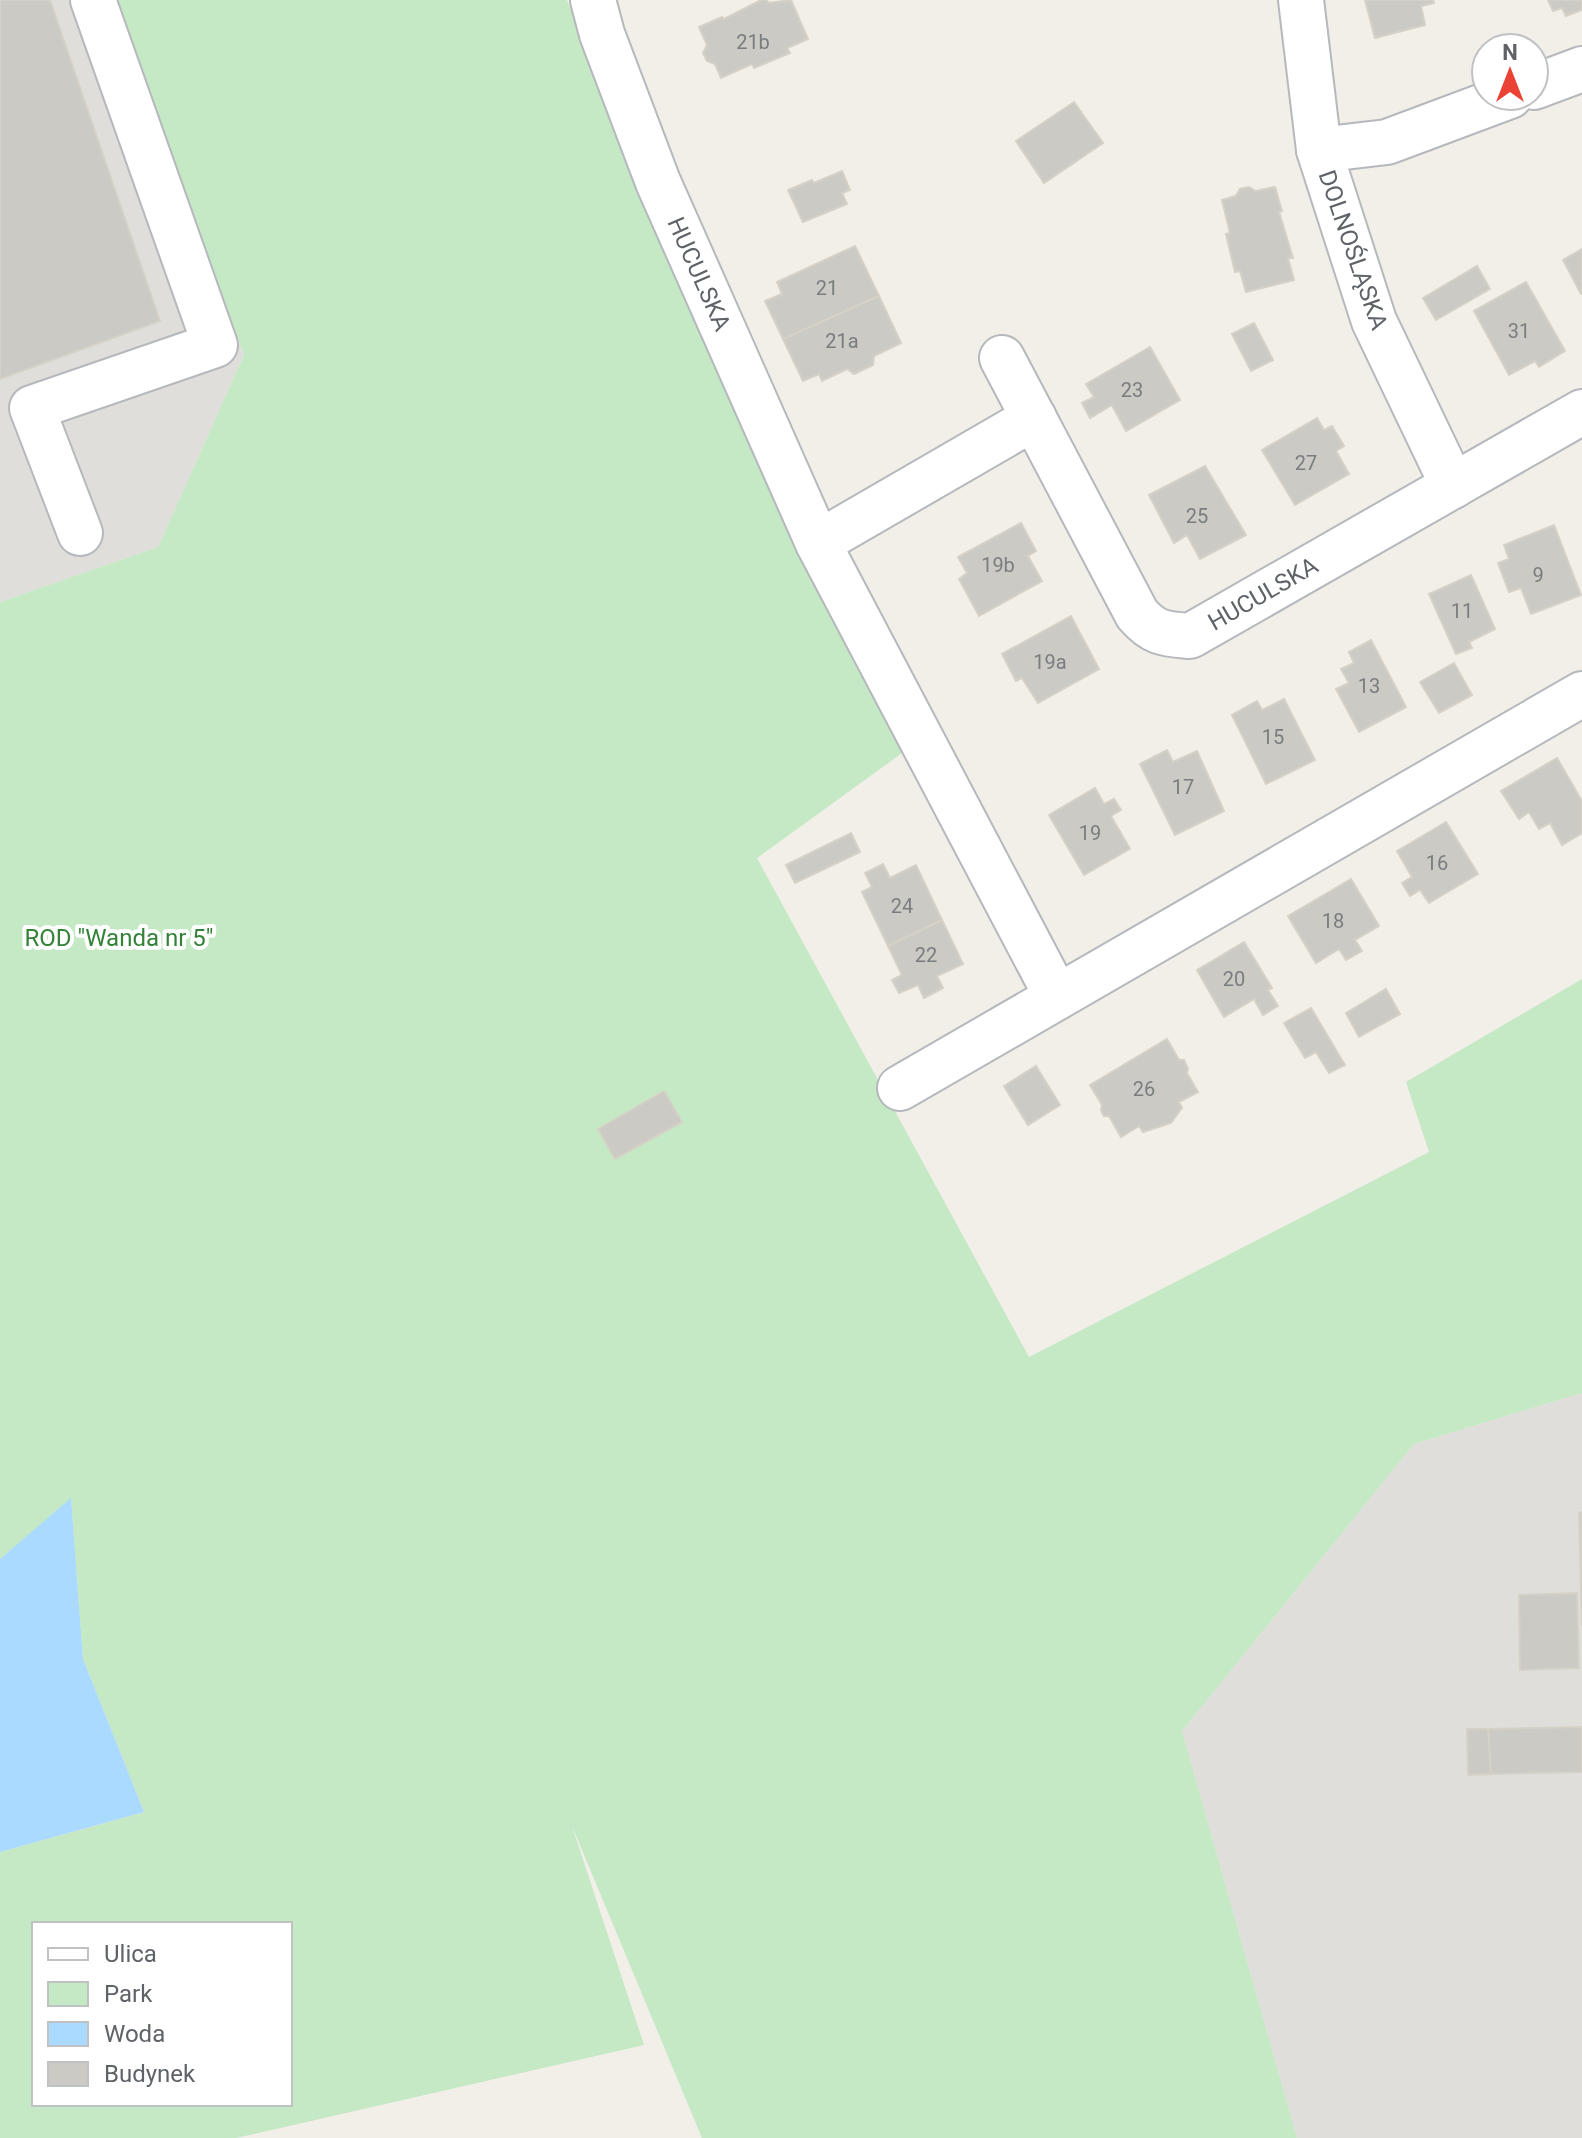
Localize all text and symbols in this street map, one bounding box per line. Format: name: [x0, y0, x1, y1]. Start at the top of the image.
house number: 21b: [736, 30, 770, 54]
north arrow: [1470, 32, 1550, 112]
text: N: [1502, 40, 1518, 65]
street label: DOLNOŚLĄSKA: [1313, 167, 1394, 334]
street label: HUCULSKA: [661, 213, 737, 336]
house number: 21: [816, 276, 838, 300]
house number: 31: [1508, 319, 1530, 343]
house number: 21a: [825, 329, 859, 353]
house number: 23: [1121, 378, 1143, 402]
house number: 27: [1295, 451, 1317, 475]
house number: 25: [1186, 504, 1208, 528]
street label: HUCULSKA: [1203, 551, 1323, 637]
house number: 19b: [981, 553, 1015, 577]
house number: 9: [1532, 563, 1544, 587]
house number: 11: [1451, 599, 1473, 623]
house number: 19a: [1033, 650, 1067, 674]
house number: 13: [1358, 674, 1380, 698]
house number: 15: [1262, 725, 1284, 749]
house number: 17: [1172, 775, 1194, 799]
house number: 19: [1079, 821, 1101, 845]
house number: 16: [1426, 851, 1448, 875]
house number: 24: [891, 894, 913, 918]
house number: 18: [1322, 909, 1344, 933]
park label: ROD "Wanda nr 5": [25, 924, 213, 952]
house number: 22: [915, 943, 937, 967]
house number: 20: [1223, 967, 1245, 991]
house number: 26: [1133, 1077, 1155, 1101]
legend: [32, 1922, 292, 2106]
text: Ulica: [104, 1940, 157, 1968]
text: Park: [104, 1980, 153, 2008]
text: Woda: [104, 2020, 165, 2048]
text: Budynek: [104, 2060, 196, 2088]

